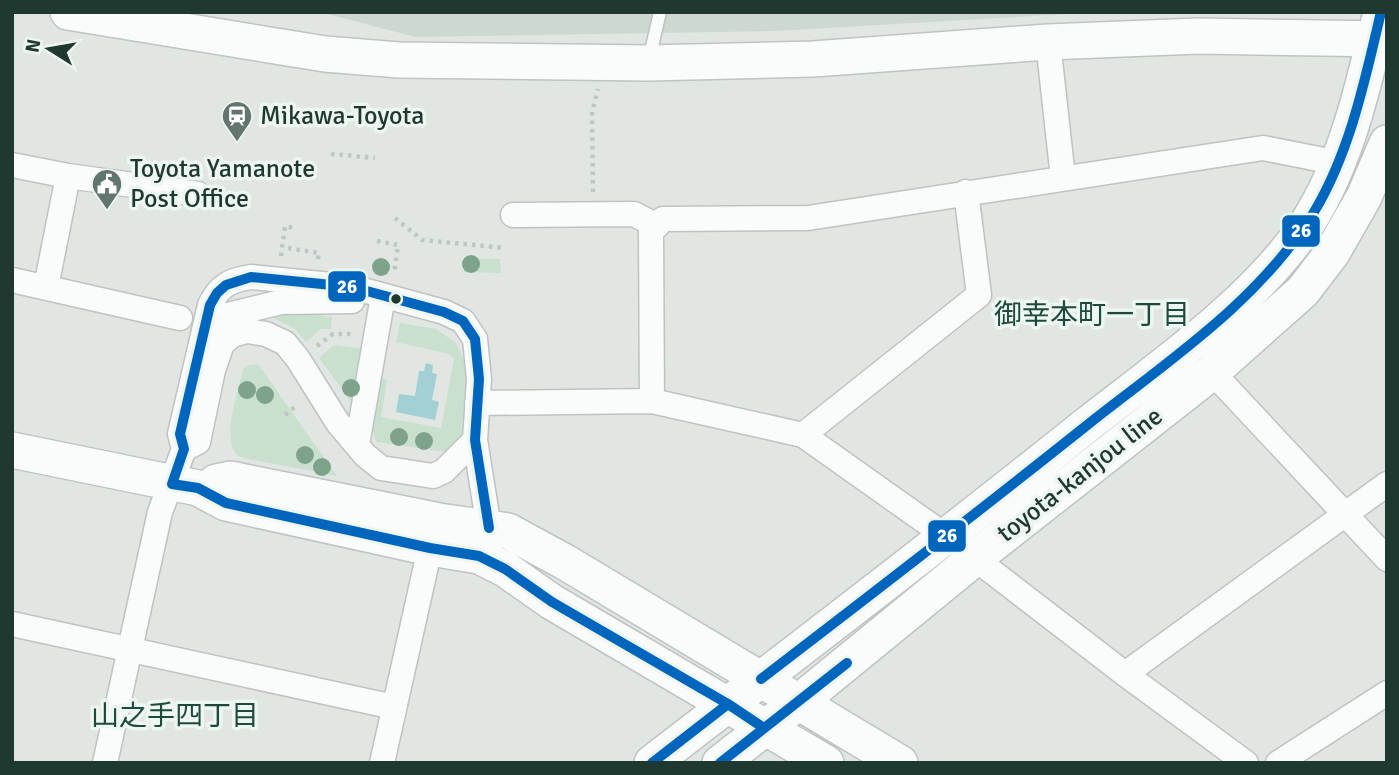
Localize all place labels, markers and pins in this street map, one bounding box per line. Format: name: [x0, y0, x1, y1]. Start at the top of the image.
station icon: Mikawa-Toyota: [220, 99, 254, 143]
place label: Mikawa-Toyota: [260, 100, 425, 132]
place label: Toyota Yamanote Post Office: [130, 153, 315, 215]
public building icon: Toyota Yamanote Post Office: [90, 167, 124, 211]
unlabelled marker: [389, 292, 403, 306]

